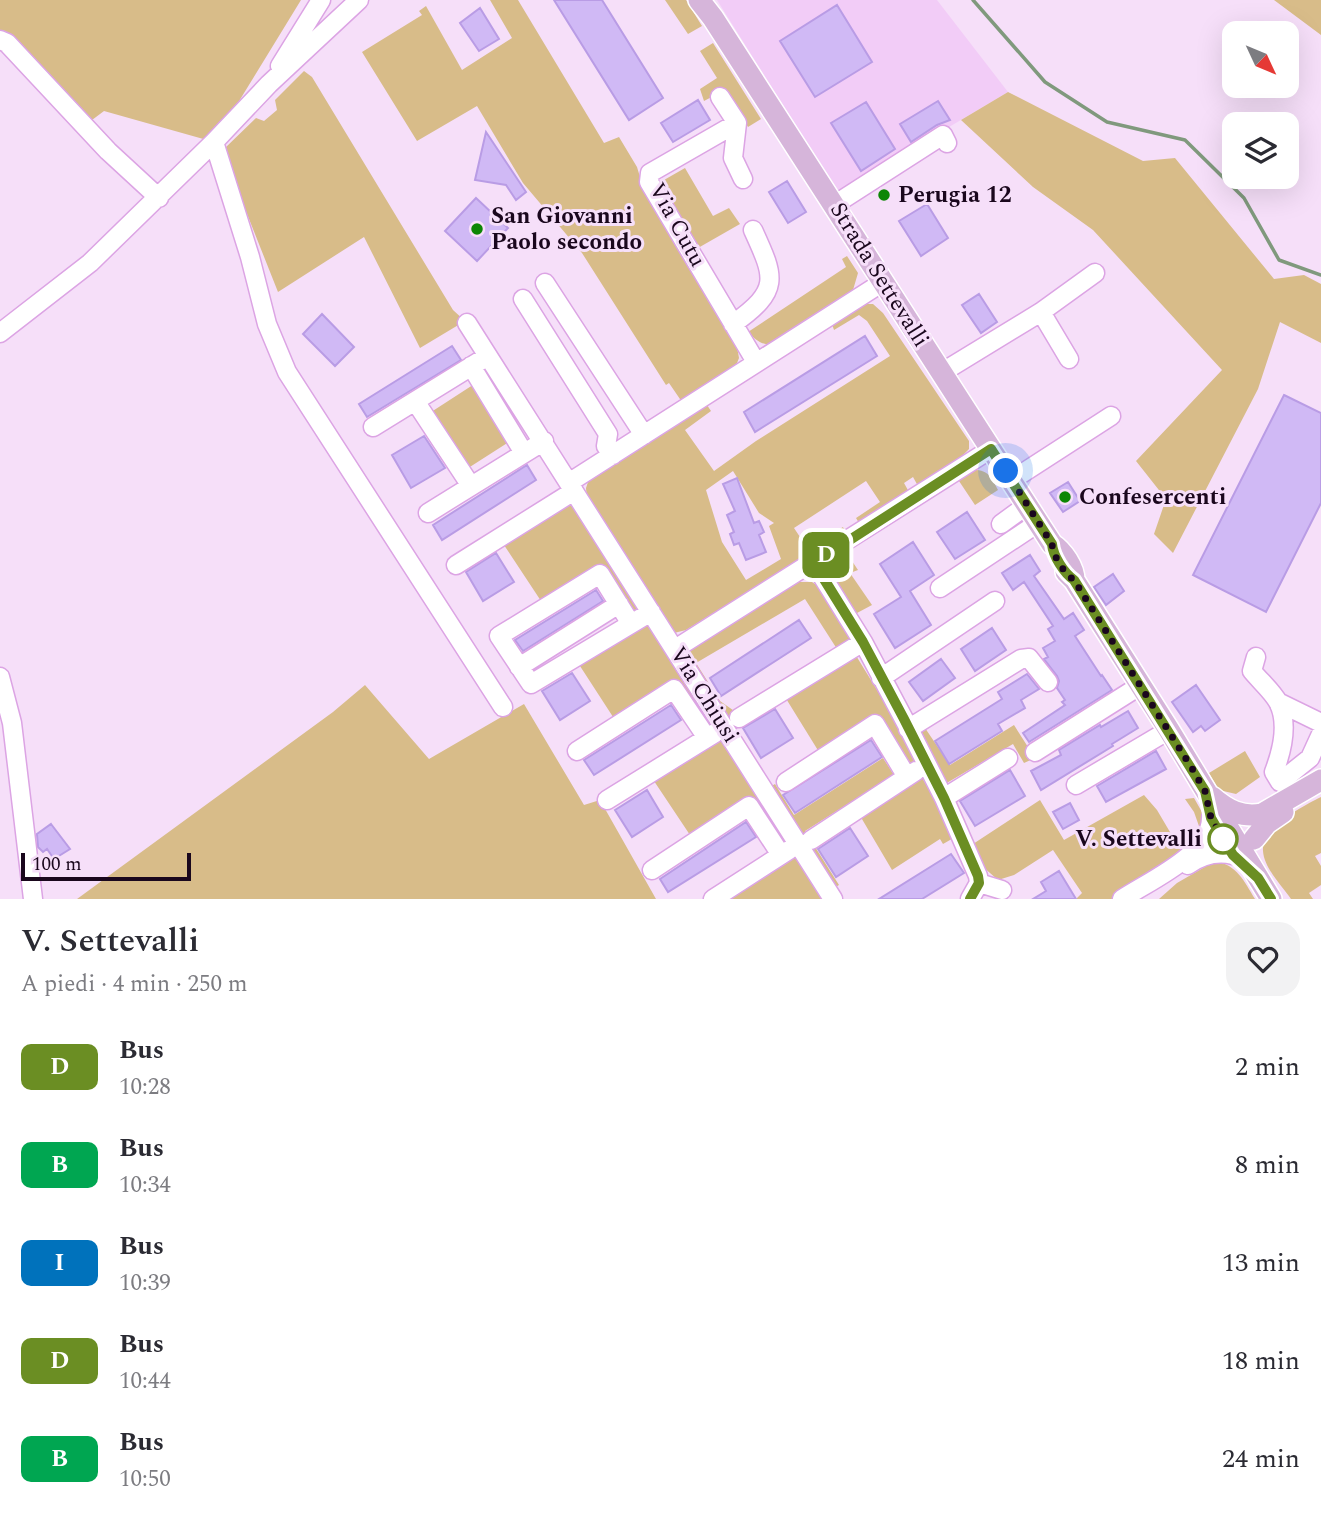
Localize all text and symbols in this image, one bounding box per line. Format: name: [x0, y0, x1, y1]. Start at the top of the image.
north arrow: [1222, 21, 1298, 98]
map controls: [1222, 21, 1299, 189]
button: layers: [1222, 112, 1299, 189]
street label: Via Cutu: [639, 176, 715, 274]
place label: Perugia 12: [898, 178, 1012, 213]
marker: Perugia 12: [876, 187, 892, 203]
street label: Strada Settevalli: [820, 196, 938, 354]
place label: San Giovanni Paolo secondo: [491, 199, 642, 260]
marker: San Giovanni Paolo secondo: [469, 221, 485, 237]
your location: [988, 453, 1023, 488]
place label: Confesercenti: [1079, 480, 1226, 515]
marker: Confesercenti: [1057, 489, 1073, 505]
line badge: D: [803, 532, 849, 578]
text: D: [816, 537, 836, 573]
street label: Via Chiusi: [660, 640, 748, 750]
place label: V. Settevalli: [1075, 822, 1202, 857]
marker: V. Settevalli: [1208, 824, 1238, 854]
scale bar: [21, 850, 191, 882]
text: 100 m: [32, 850, 82, 879]
text: V. Settevalli: [21, 916, 199, 966]
button: heart: [1226, 922, 1300, 996]
text: A piedi · 4 min · 250 m: [21, 967, 247, 1002]
text: Bus: [119, 1030, 164, 1070]
text: 2 min: [1235, 1047, 1300, 1087]
text: D: [50, 1049, 69, 1085]
text: 10:28: [119, 1070, 171, 1105]
text: Bus: [119, 1128, 164, 1168]
text: 8 min: [1235, 1145, 1300, 1185]
text: B: [51, 1147, 68, 1183]
text: 10:34: [119, 1168, 171, 1203]
text: Bus: [119, 1226, 164, 1266]
text: 13 min: [1222, 1243, 1300, 1283]
text: I: [55, 1245, 64, 1281]
text: 10:39: [119, 1266, 171, 1301]
text: Bus: [119, 1324, 164, 1364]
text: 18 min: [1222, 1341, 1300, 1381]
text: D: [50, 1343, 69, 1379]
text: 10:44: [119, 1364, 171, 1399]
text: Bus: [119, 1422, 164, 1462]
text: 24 min: [1222, 1439, 1300, 1479]
text: B: [51, 1441, 68, 1477]
text: 10:50: [119, 1462, 171, 1497]

